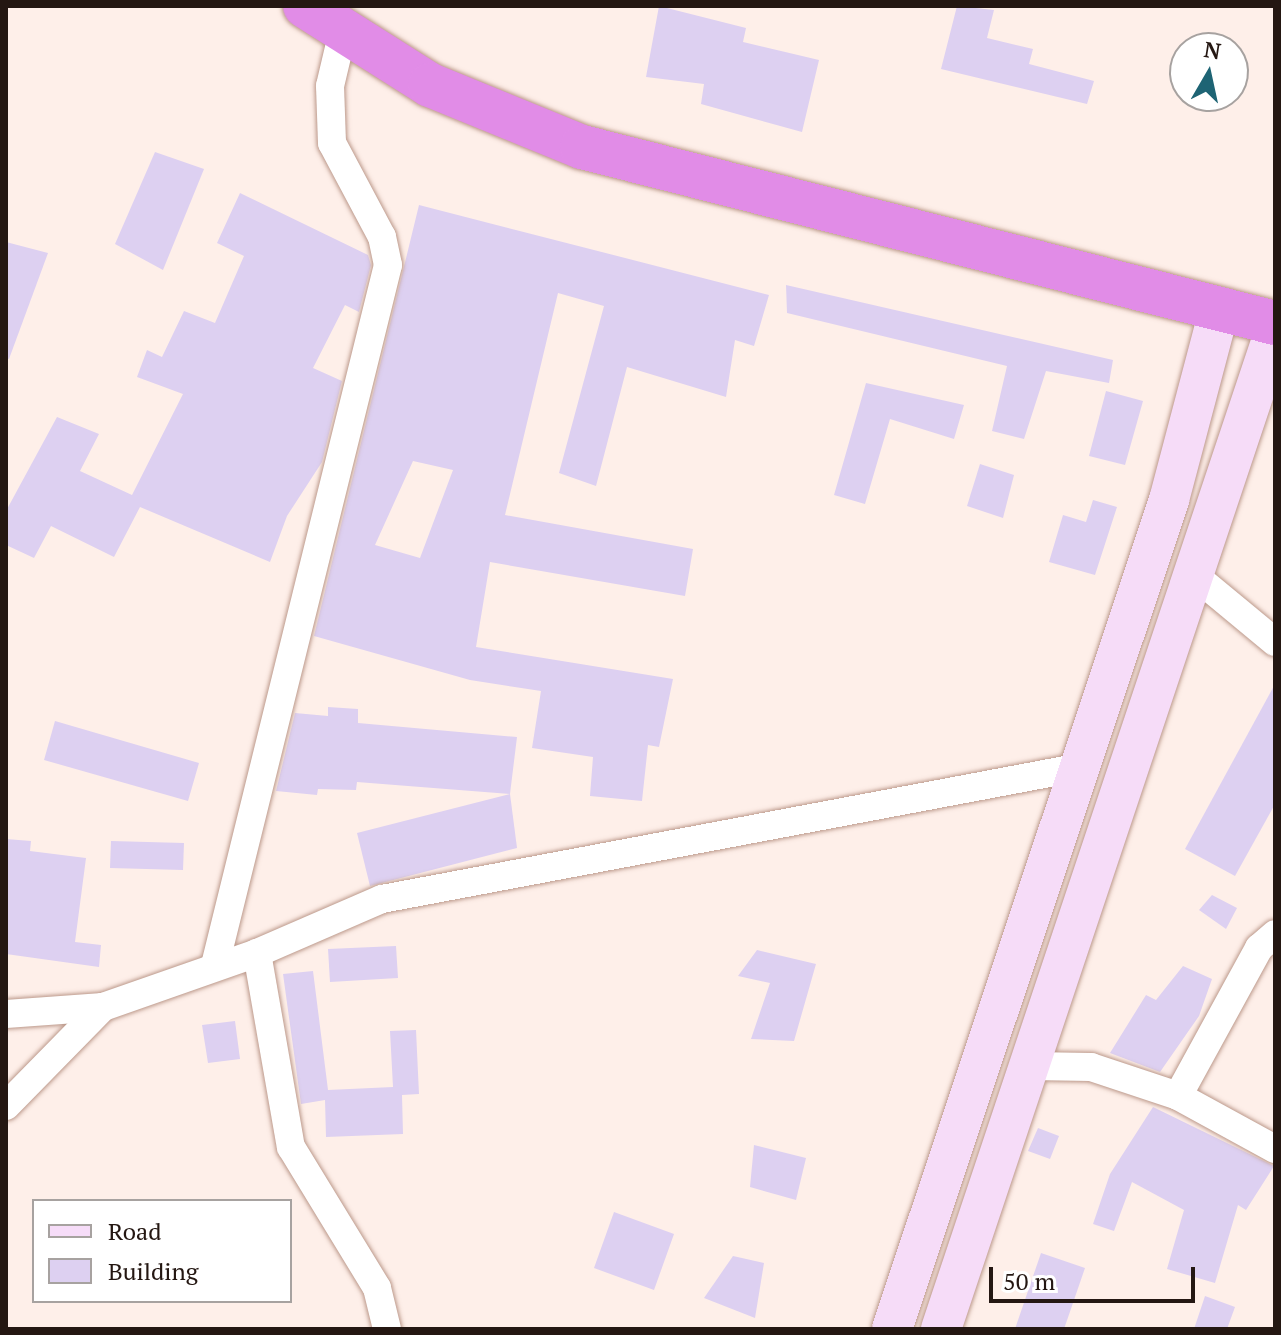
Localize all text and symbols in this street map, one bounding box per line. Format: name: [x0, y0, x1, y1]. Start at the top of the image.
north arrow: [1169, 32, 1249, 112]
text: N: [1202, 34, 1223, 65]
legend: [32, 1199, 292, 1303]
text: Road: [108, 1215, 162, 1247]
scale bar: [993, 1251, 1199, 1301]
text: Building: [108, 1255, 198, 1287]
text: 50 m: [1003, 1265, 1055, 1297]

